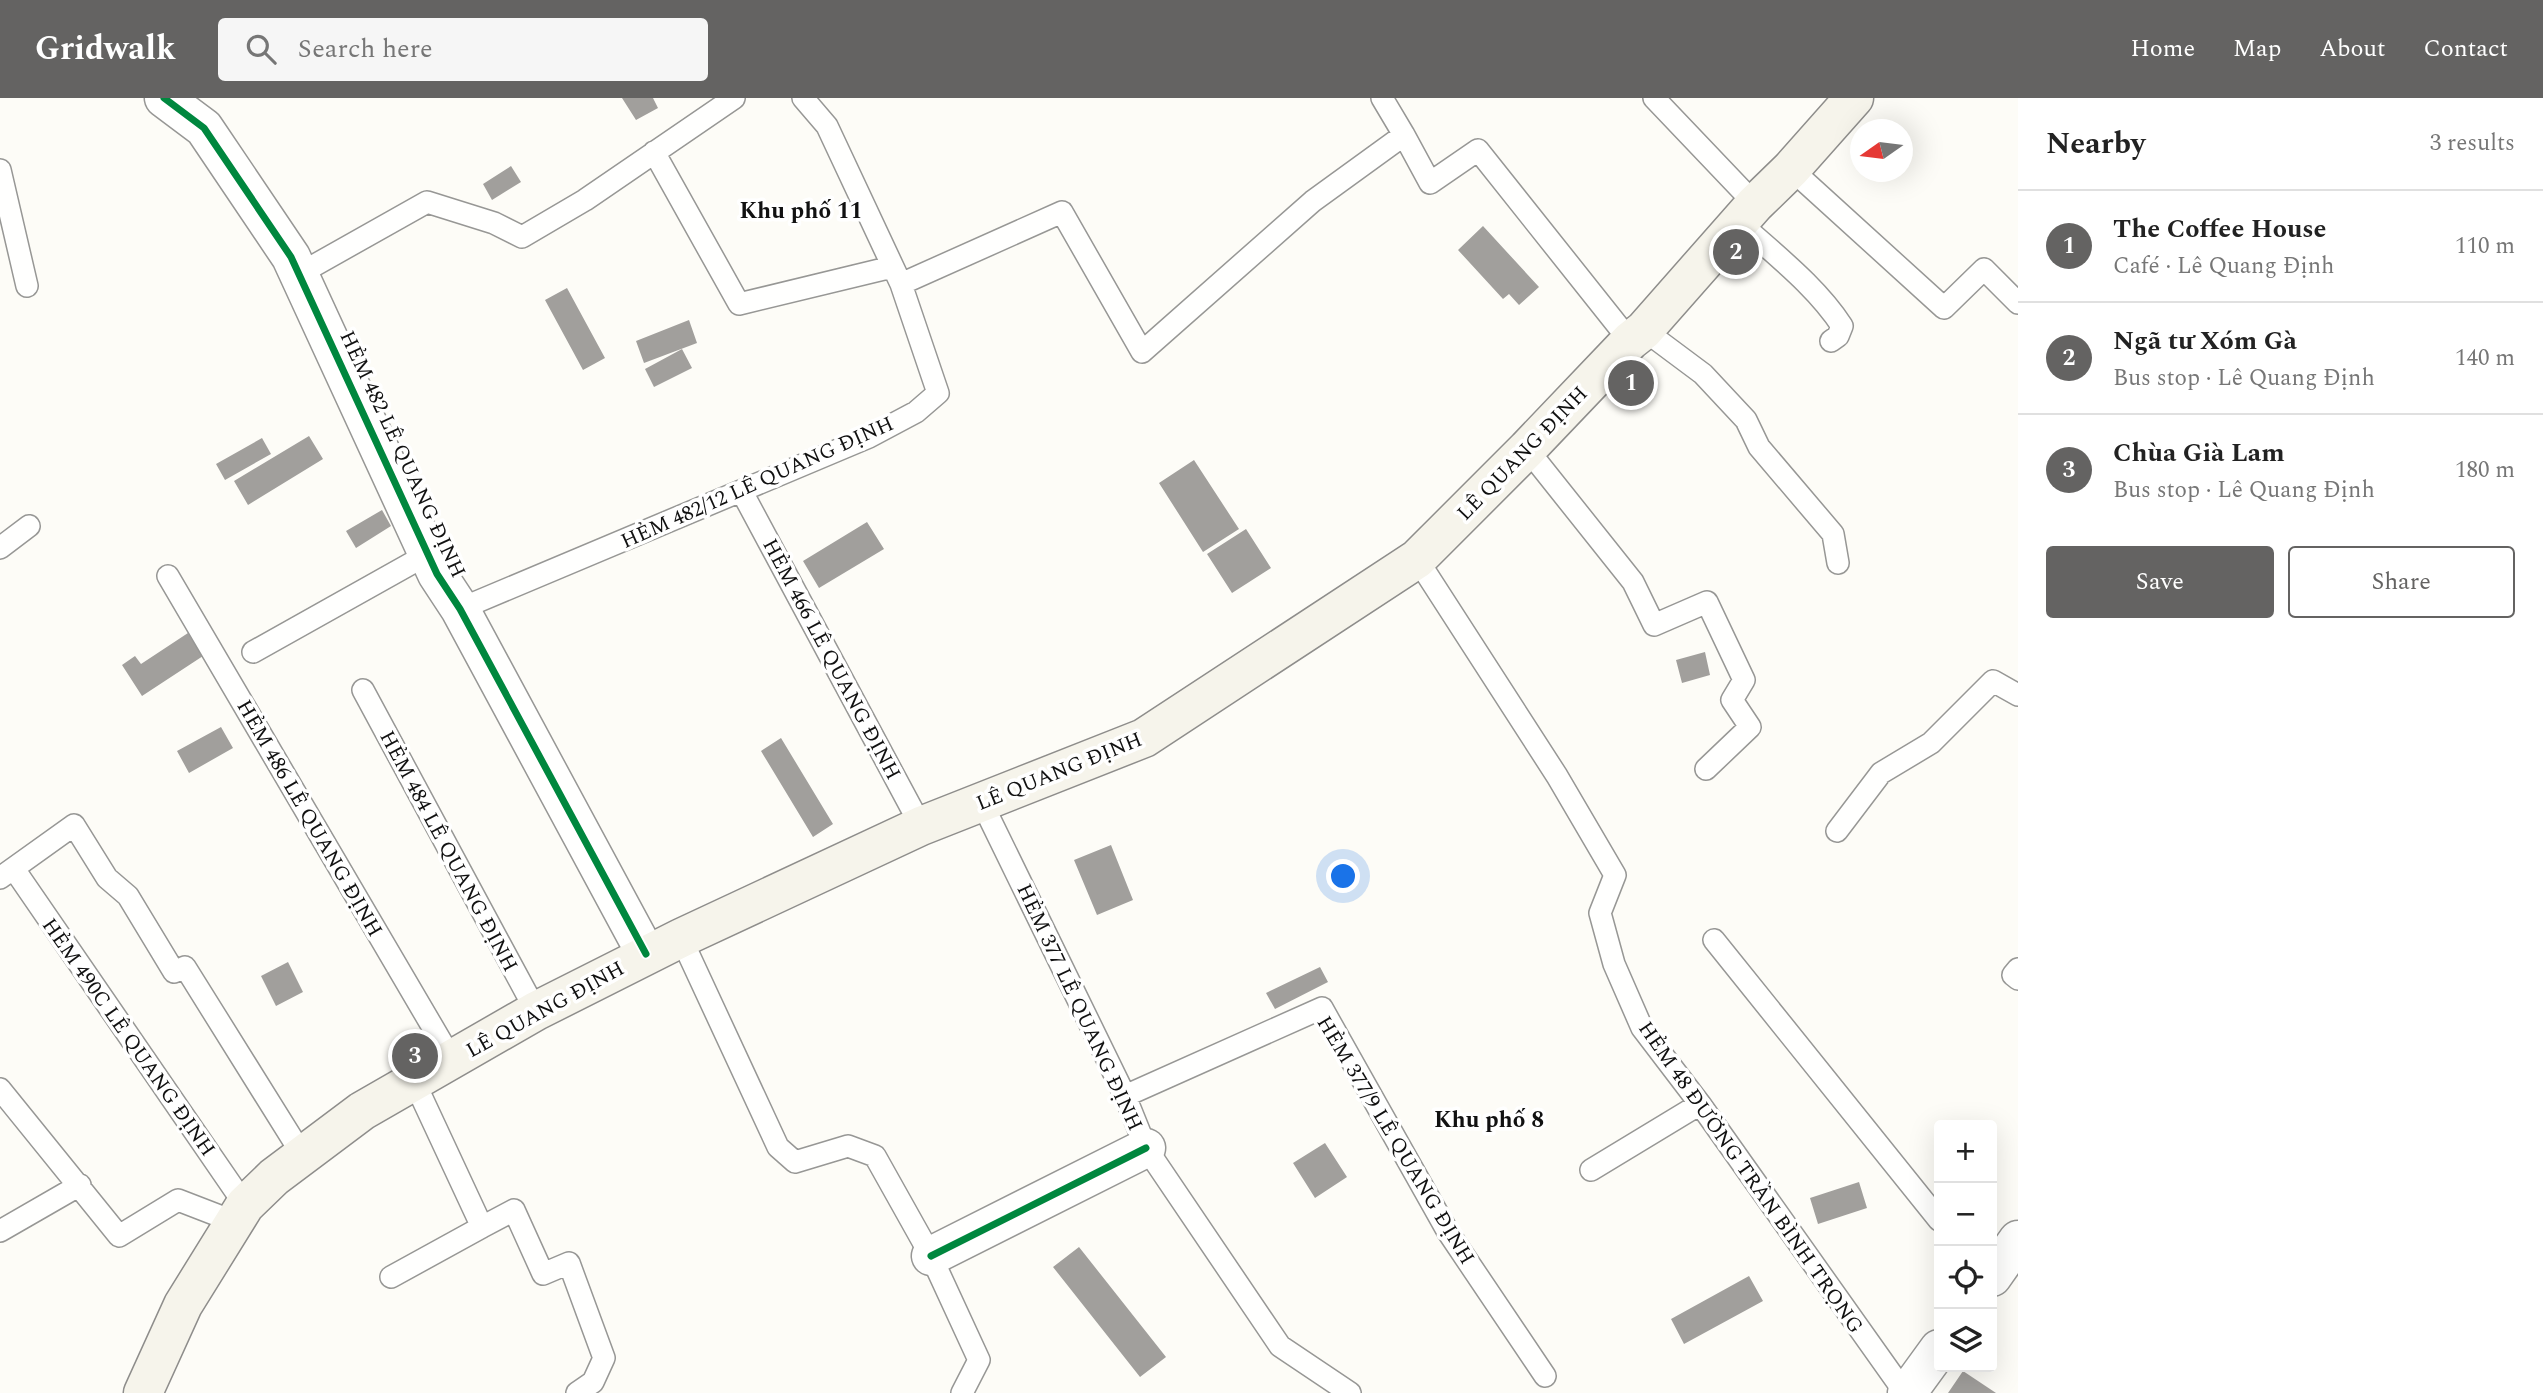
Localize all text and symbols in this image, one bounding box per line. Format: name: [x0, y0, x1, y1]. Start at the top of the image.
search box: [218, 18, 708, 81]
text: Gridwalk: [35, 24, 176, 74]
text: Search here: [298, 29, 433, 69]
icon: search: [242, 30, 280, 68]
text: Home: [2130, 31, 2195, 67]
text: Map: [2233, 31, 2281, 67]
text: About: [2319, 31, 2385, 67]
text: Contact: [2423, 31, 2508, 67]
north arrow: [1850, 119, 1913, 182]
text: Nearby: [2046, 121, 2145, 167]
text: 3 results: [2430, 126, 2515, 161]
district label: Khu phố 11: [739, 194, 863, 229]
text: The Coffee House: [2113, 209, 2327, 249]
pin: 2: [1713, 226, 1759, 278]
text: 1: [2063, 229, 2075, 264]
text: 110 m: [2455, 229, 2515, 264]
text: Café · Lê Quang Định: [2113, 249, 2334, 284]
text: Ngã tư Xóm Gà: [2113, 321, 2297, 361]
street label: HẺM 482 LÊ QUANG ĐỊNH: [331, 325, 474, 583]
text: 2: [2063, 341, 2075, 376]
text: 140 m: [2455, 341, 2515, 376]
pin: 1: [1608, 357, 1654, 409]
text: Bus stop · Lê Quang Định: [2113, 361, 2375, 396]
street label: LÊ QUANG ĐỊNH: [1450, 379, 1596, 528]
street label: HẺM 482/12 LÊ QUANG ĐỊNH: [616, 408, 899, 558]
text: Chùa Già Lam: [2113, 433, 2285, 473]
text: 3: [2063, 453, 2075, 488]
text: 180 m: [2455, 453, 2515, 488]
text: Bus stop · Lê Quang Định: [2113, 473, 2375, 508]
street label: HẺM 466 LÊ QUANG ĐỊNH: [754, 533, 909, 786]
button: Save: [2046, 546, 2274, 618]
button: Share: [2288, 546, 2515, 618]
street label: HẺM 486 LÊ QUANG ĐỊNH: [228, 694, 390, 943]
street label: LÊ QUANG ĐỊNH: [971, 724, 1147, 820]
street label: HẺM 484 LÊ QUANG ĐỊNH: [371, 725, 526, 978]
your location: [1326, 859, 1360, 893]
street label: HẺM 377 LÊ QUANG ĐỊNH: [1008, 878, 1151, 1136]
street label: HẺM 490C LÊ QUANG ĐỊNH: [33, 912, 223, 1163]
street label: LÊ QUANG ĐỊNH: [460, 953, 631, 1067]
street label: HẺM 377/9 LÊ QUANG ĐỊNH: [1308, 1010, 1482, 1271]
street label: HẺM 48 ĐƯỜNG TRẦN BÌNH TRỌNG: [1630, 1015, 1871, 1340]
pin: 3: [392, 1030, 438, 1082]
district label: Khu phố 8: [1434, 1103, 1544, 1138]
map controls: [1934, 1120, 1997, 1372]
button: +: [1934, 1120, 1997, 1183]
button: −: [1934, 1183, 1997, 1246]
button: locate: [1934, 1246, 1997, 1309]
button: layers: [1934, 1309, 1997, 1372]

